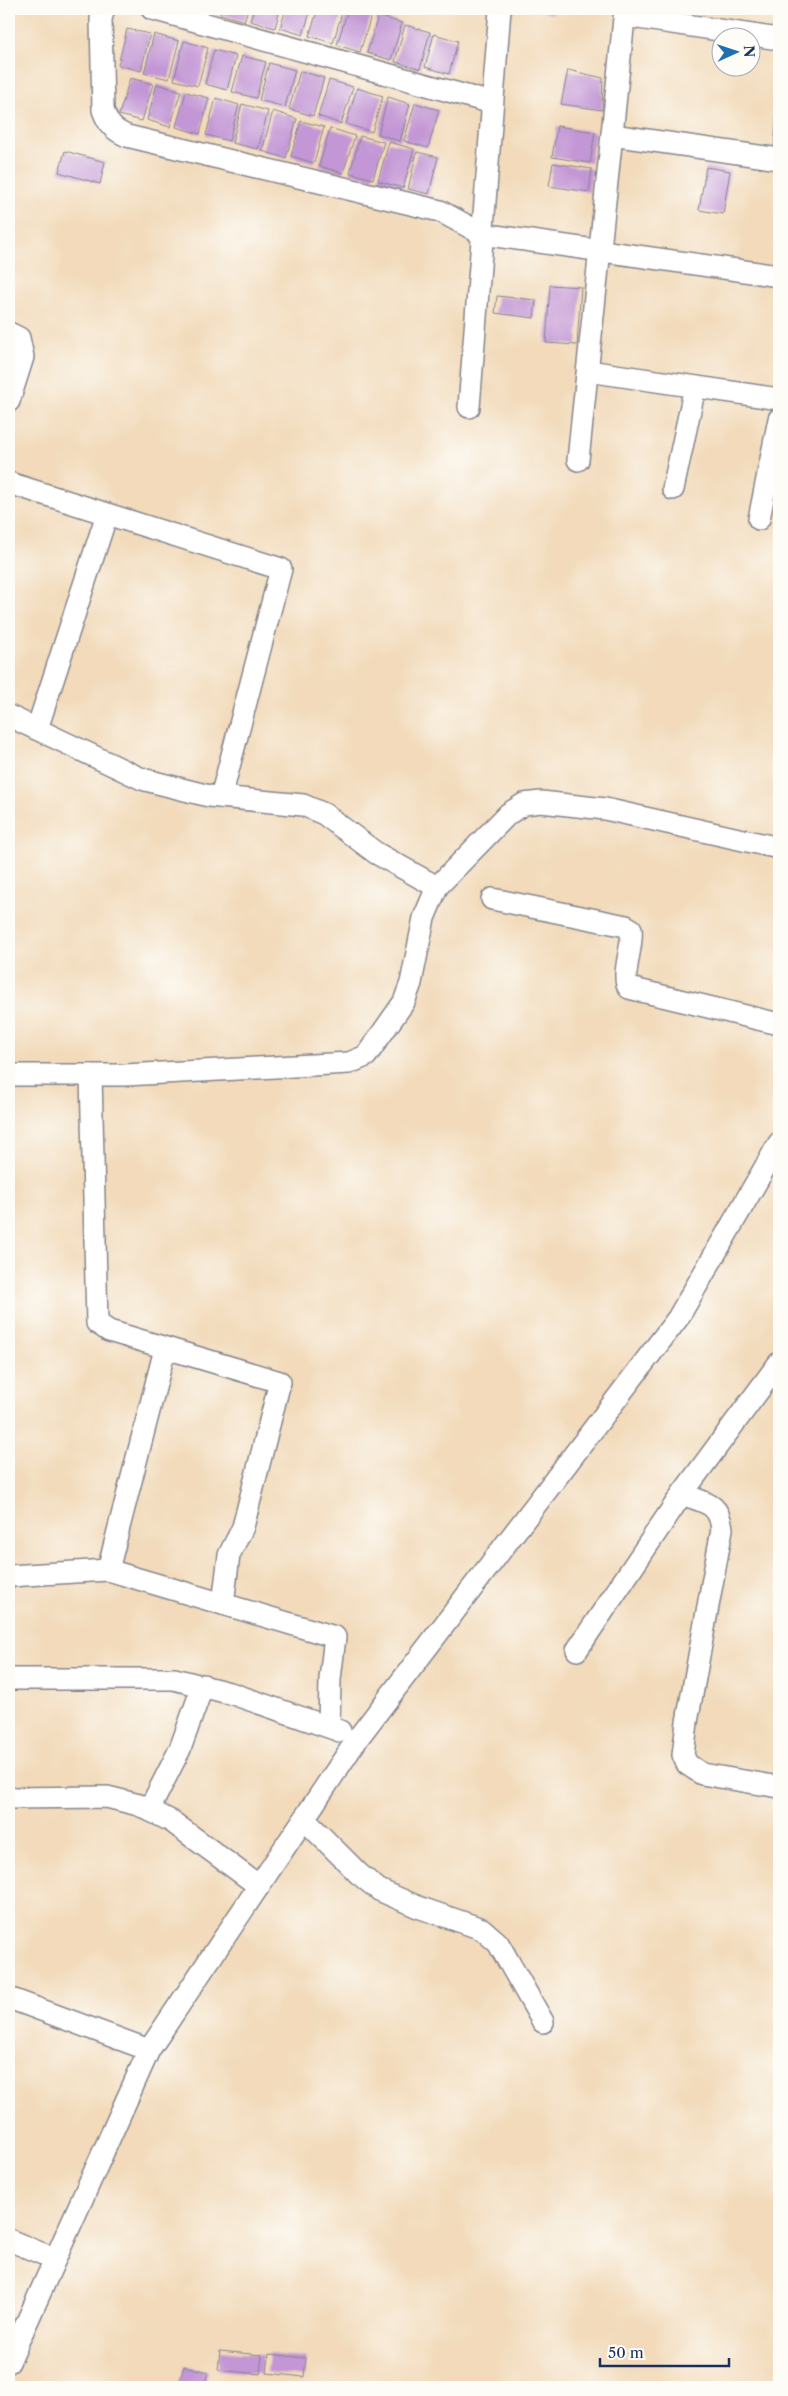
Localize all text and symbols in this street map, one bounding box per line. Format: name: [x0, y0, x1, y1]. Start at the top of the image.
north arrow: [710, 28, 760, 78]
text: N: [740, 45, 758, 58]
scale bar: [600, 2336, 729, 2368]
text: 50 m: [608, 2343, 644, 2362]

